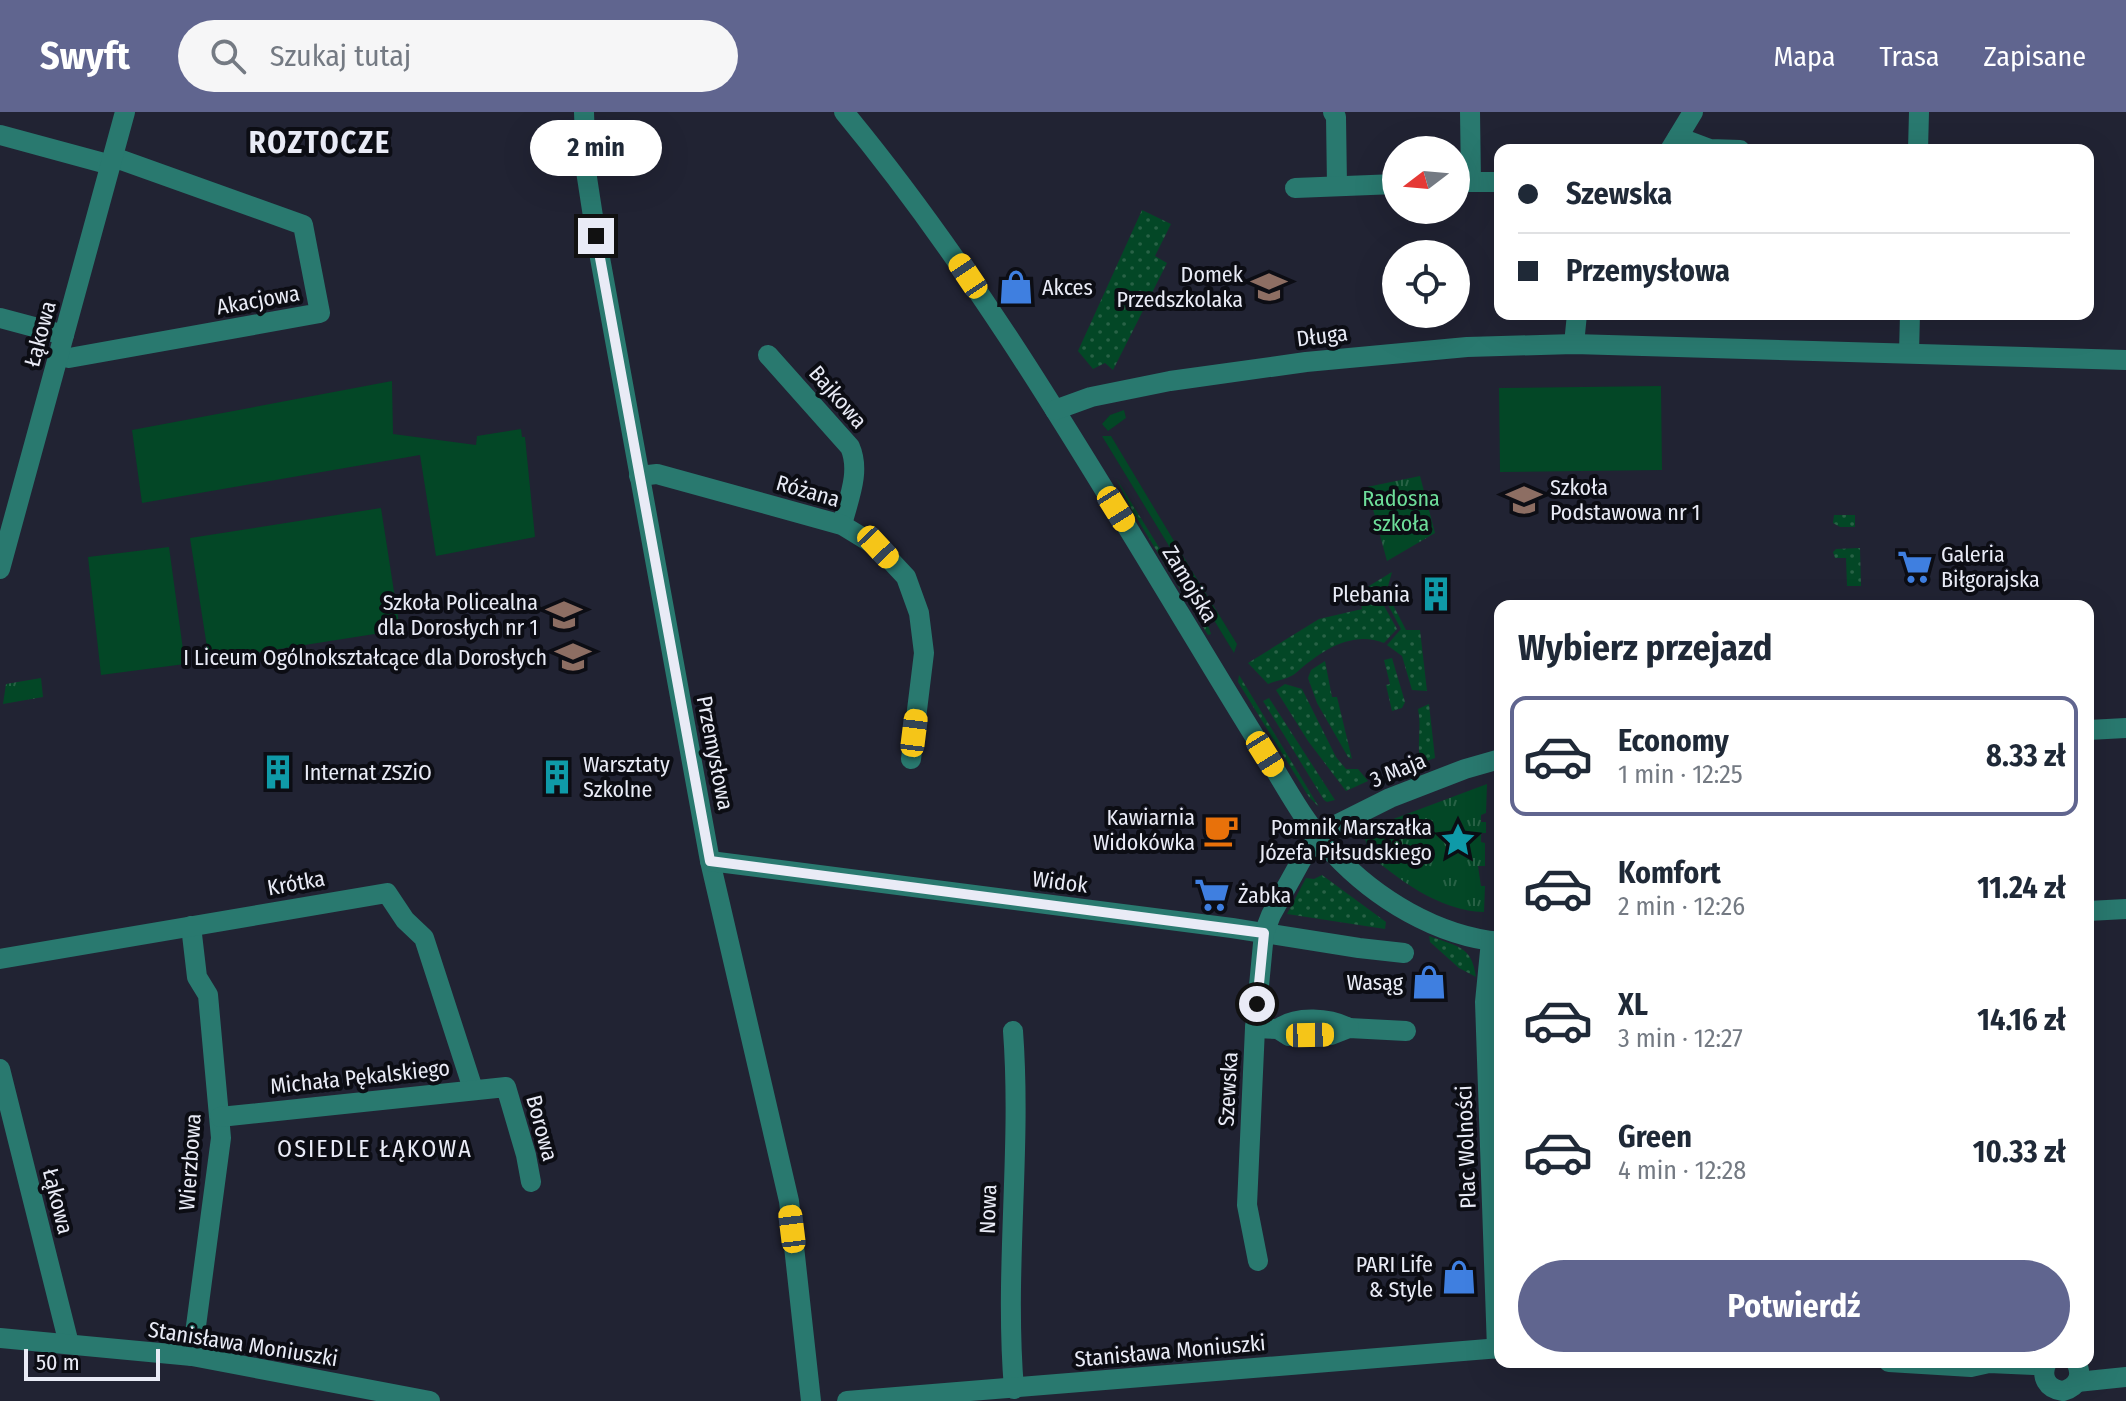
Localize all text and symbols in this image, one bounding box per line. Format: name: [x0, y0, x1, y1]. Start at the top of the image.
search box: [178, 20, 738, 92]
text: Swyft: [40, 33, 130, 79]
icon: search: [206, 34, 250, 78]
text: Szukaj tutaj: [270, 38, 411, 74]
text: Mapa: [1773, 40, 1835, 73]
text: Trasa: [1879, 40, 1939, 73]
text: Zapisane: [1983, 40, 2086, 73]
callout: 2 min: [530, 120, 662, 176]
district label: ROZTOCZE: [249, 125, 391, 161]
text: 2 min: [567, 132, 625, 163]
north arrow: [1382, 136, 1470, 224]
map controls: [1382, 136, 1470, 328]
text: Szewska: [1566, 176, 1672, 212]
route end: [578, 218, 614, 254]
button: locate: [1382, 240, 1470, 328]
car: [945, 249, 991, 303]
text: Przemysłowa: [1566, 253, 1730, 289]
place label: Domek Przedszkolaka: [1116, 261, 1244, 313]
shop icon: Akces: [997, 268, 1035, 306]
school or university icon: Domek Przedszkolaka: [1250, 268, 1288, 306]
place label: Akces: [1042, 274, 1093, 301]
street label: Akacjowa: [214, 279, 302, 321]
street label: Łąkowa: [18, 298, 62, 370]
street label: Długa: [1295, 319, 1349, 353]
street label: Bajkowa: [803, 360, 873, 434]
street label: Różana: [773, 469, 843, 513]
place label: Szkoła Podstawowa nr 1: [1550, 474, 1700, 526]
school or university icon: Szkoła Podstawowa nr 1: [1505, 481, 1543, 519]
car: [1093, 482, 1139, 536]
park label: Radosna szkoła: [1362, 485, 1440, 537]
car: [853, 521, 903, 573]
street label: Zamojska: [1157, 541, 1223, 627]
place label: Galeria Biłgorajska: [1941, 541, 2040, 593]
supermarket icon: Galeria Biłgorajska: [1896, 548, 1934, 586]
building icon: Plebania: [1417, 575, 1455, 613]
place label: Plebania: [1332, 581, 1410, 608]
place label: Szkoła Policealna dla Dorosłych nr 1: [377, 589, 538, 641]
school or university icon: Szkoła Policealna dla Dorosłych nr 1: [545, 596, 583, 634]
text: Wybierz przejazd: [1518, 626, 1772, 670]
school or university icon: I Liceum Ogólnokształcące dla Dorosłych: [554, 638, 592, 676]
place label: I Liceum Ogólnokształcące dla Dorosłych: [183, 644, 547, 671]
street label: Przemysłowa: [691, 693, 739, 813]
car: [899, 708, 929, 758]
icon: car: [1522, 720, 1594, 792]
text: Economy: [1618, 723, 1729, 759]
car: [1242, 727, 1288, 781]
text: 8.33 zł: [1986, 738, 2066, 774]
street label: 3 Maja: [1366, 747, 1430, 793]
place label: Warsztaty Szkolne: [583, 751, 670, 803]
building icon: Internat ZSZiO: [259, 753, 297, 791]
building icon: Warsztaty Szkolne: [538, 758, 576, 796]
place label: Internat ZSZiO: [304, 759, 432, 786]
text: 1 min · 12:25: [1618, 759, 1743, 790]
place label: Kawiarnia Widokówka: [1093, 804, 1195, 856]
cafe icon: Kawiarnia Widokówka: [1202, 811, 1240, 849]
place label: Pomnik Marszałka Józefa Piłsudskiego: [1259, 814, 1432, 866]
place icon: Pomnik Marszałka Józefa Piłsudskiego: [1439, 821, 1477, 859]
icon: car: [1522, 852, 1594, 924]
text: Komfort: [1618, 855, 1721, 891]
street label: Krótka: [265, 865, 327, 901]
street label: Widok: [1031, 865, 1090, 899]
text: 11.24 zł: [1977, 870, 2066, 906]
supermarket icon: Żabka: [1193, 876, 1231, 914]
place label: Żabka: [1238, 882, 1291, 909]
text: 2 min · 12:26: [1618, 891, 1745, 922]
shop icon: Wasąg: [1410, 963, 1448, 1001]
place label: Wasąg: [1346, 969, 1404, 996]
icon: car: [1522, 984, 1594, 1056]
route start: [1239, 986, 1275, 1022]
text: XL: [1618, 987, 1648, 1023]
text: 14.16 zł: [1977, 1002, 2066, 1038]
car: [1286, 1023, 1334, 1047]
text: 3 min · 12:27: [1618, 1023, 1743, 1054]
street label: Szewska: [1213, 1051, 1243, 1127]
street label: Michała Pękalskiego: [269, 1054, 451, 1100]
street label: Plac Wolności: [1450, 1085, 1482, 1209]
street label: Borowa: [520, 1092, 564, 1164]
street label: Wierzbowa: [173, 1113, 207, 1211]
icon: car: [1522, 1116, 1594, 1188]
text: Green: [1618, 1119, 1692, 1155]
text: 10.33 zł: [1973, 1134, 2066, 1170]
district label: OSIEDLE ŁĄKOWA: [277, 1135, 473, 1163]
text: 4 min · 12:28: [1618, 1155, 1746, 1186]
street label: Łąkowa: [37, 1165, 79, 1237]
street label: Nowa: [974, 1184, 1002, 1234]
car: [777, 1204, 807, 1254]
place label: PARI Life & Style: [1356, 1251, 1433, 1303]
shop icon: PARI Life & Style: [1440, 1258, 1478, 1296]
button: Potwierdź: [1518, 1260, 2070, 1352]
street label: Stanisława Moniuszki: [146, 1316, 340, 1372]
street label: Stanisława Moniuszki: [1073, 1329, 1267, 1373]
scale bar: [24, 1345, 160, 1381]
text: 50 m: [36, 1349, 80, 1376]

